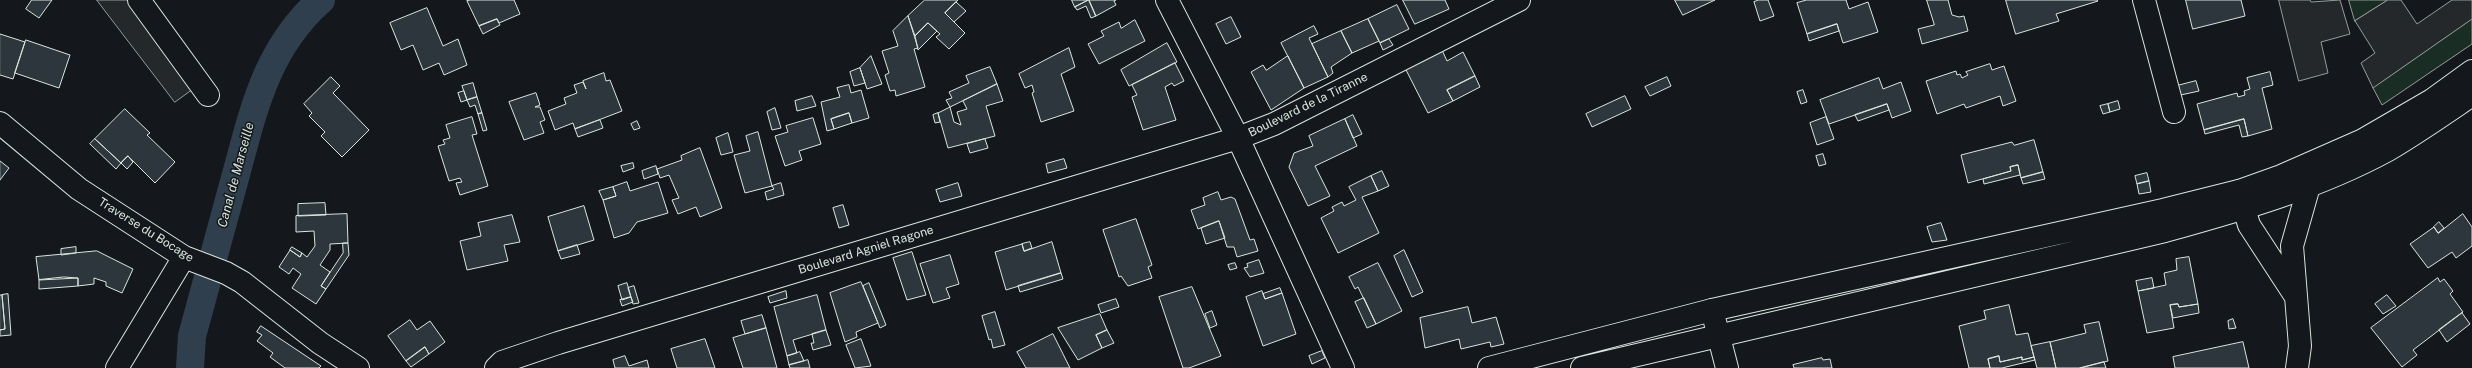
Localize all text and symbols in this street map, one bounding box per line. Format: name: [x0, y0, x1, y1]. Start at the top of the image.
street label: Boulevard de la Tiranne: [1246, 70, 1370, 140]
water label: Canal de Marseille: [214, 121, 258, 229]
street label: Traverse du Bocage: [96, 195, 196, 265]
street label: Boulevard Agniel Ragone: [797, 223, 935, 277]

